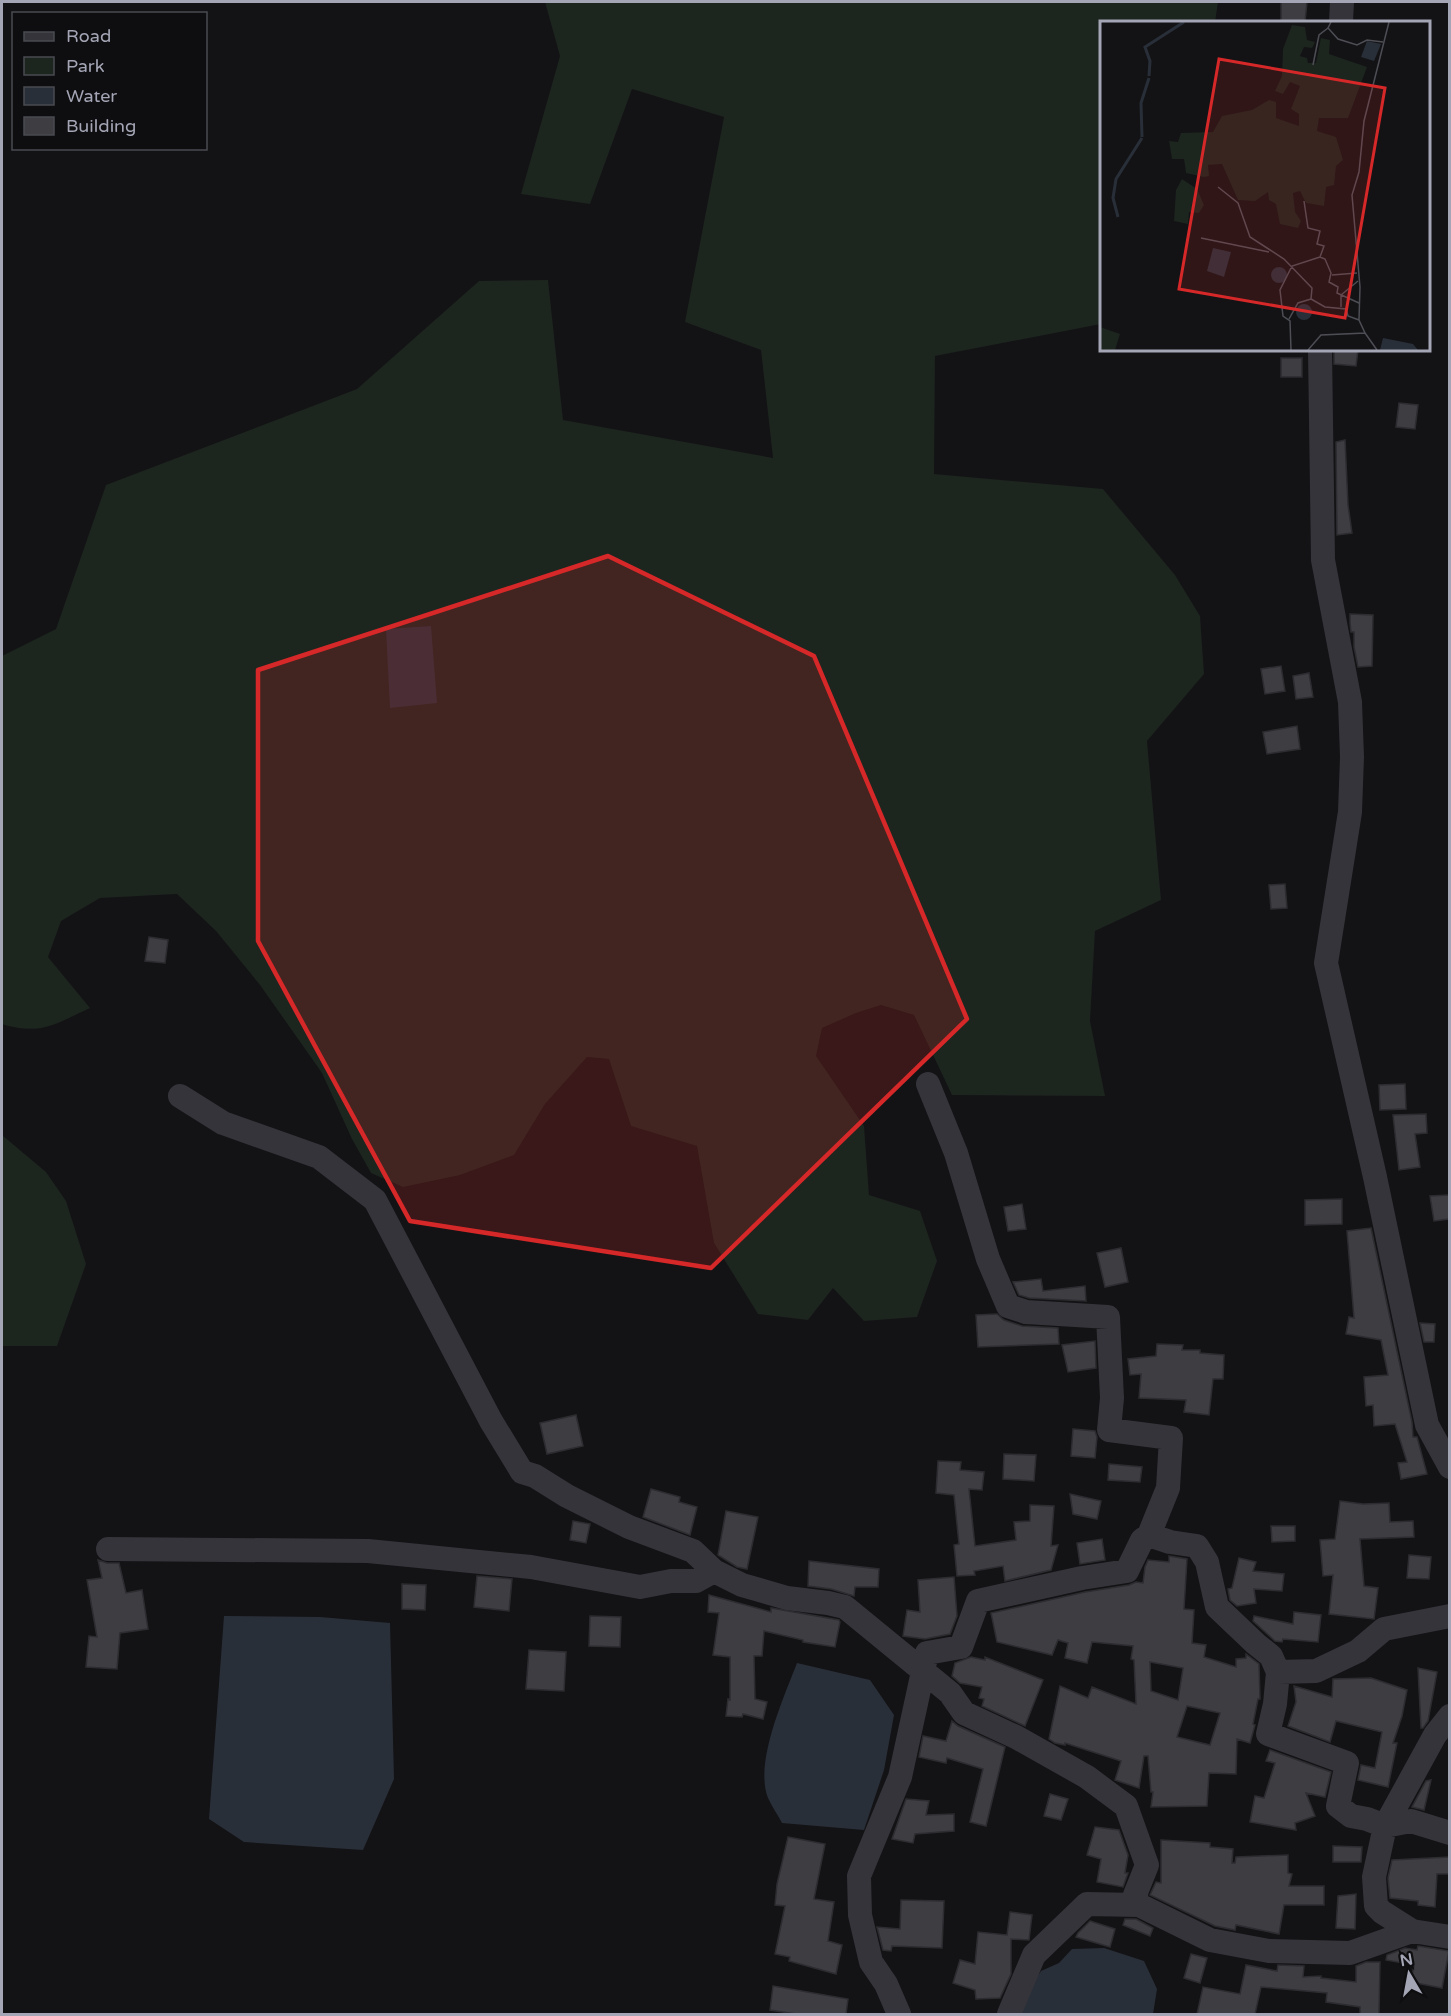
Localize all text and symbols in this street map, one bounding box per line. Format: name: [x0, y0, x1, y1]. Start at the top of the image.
legend: [12, 12, 207, 150]
inset map: [1100, 21, 1430, 351]
text: Road: [66, 25, 111, 47]
text: Park: [66, 55, 105, 77]
text: Water: [66, 85, 117, 107]
text: Building: [66, 115, 136, 137]
north arrow: [1379, 1944, 1439, 2004]
text: N: [1399, 1949, 1415, 1971]

